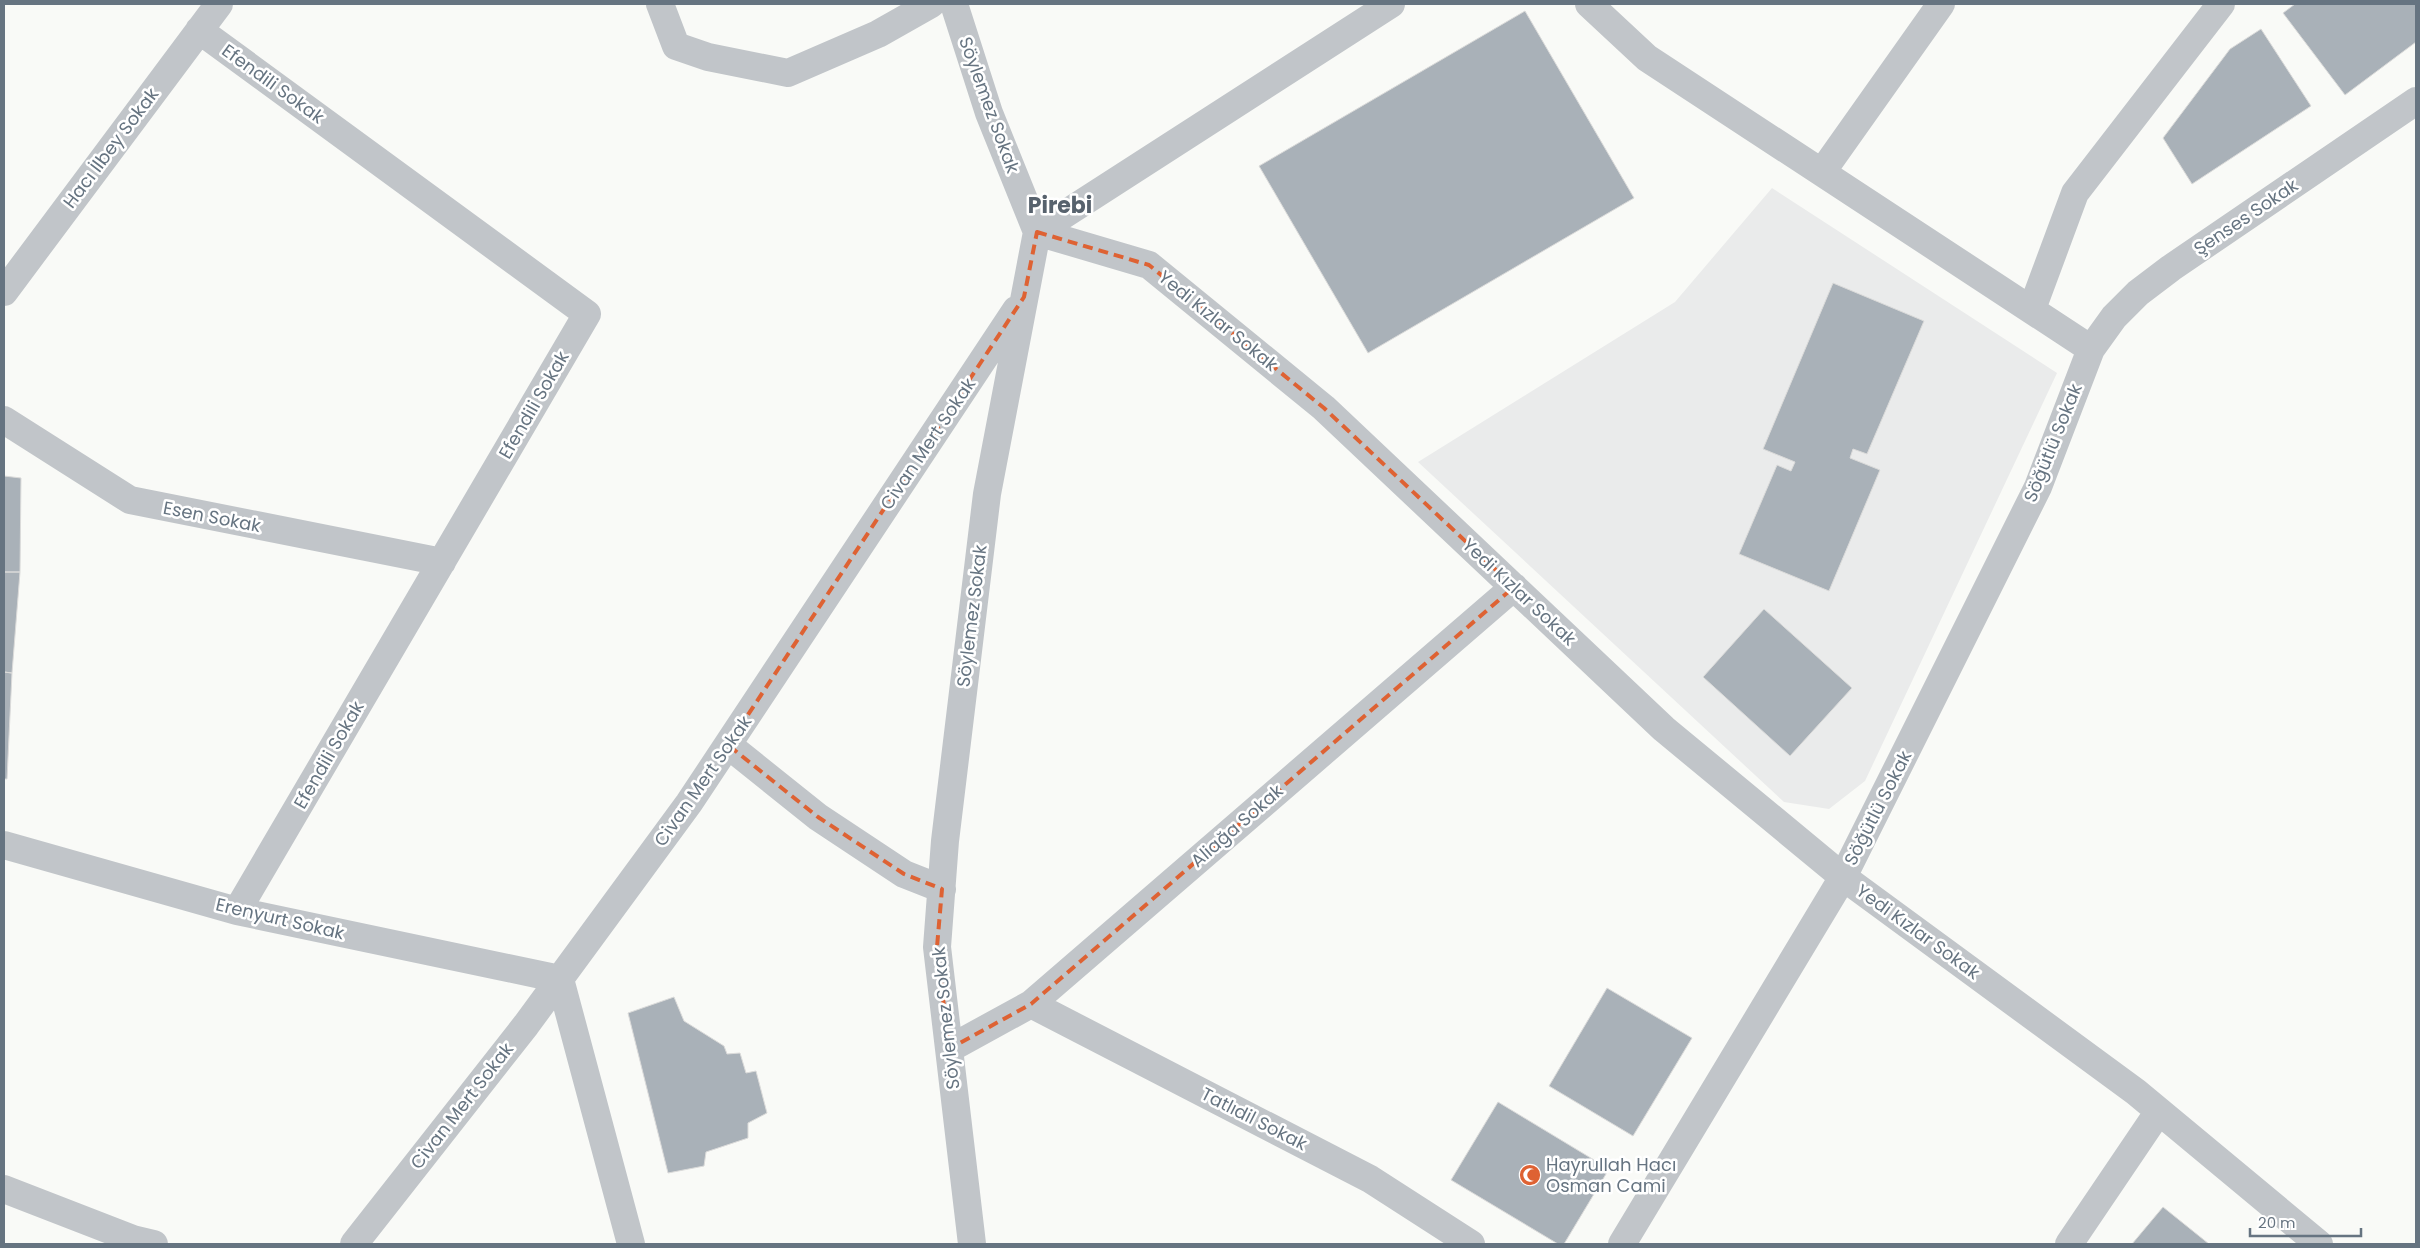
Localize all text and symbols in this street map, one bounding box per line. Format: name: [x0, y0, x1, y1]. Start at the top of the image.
street label: Söylemez Sokak: [953, 33, 1026, 177]
street label: Efendili Sokak: [217, 38, 330, 130]
street label: Hacı İlbey Sokak: [57, 82, 165, 213]
street label: Şenses Sokak: [2189, 172, 2303, 261]
district label: Pirebi: [1028, 190, 1092, 221]
street label: Yedi Kızlar Sokak: [1153, 265, 1284, 377]
street label: Efendili Sokak: [493, 346, 575, 463]
street label: Civan Mert Sokak: [874, 372, 982, 515]
street label: Söğütlü Sokak: [2017, 379, 2088, 506]
street label: Esen Sokak: [161, 495, 264, 538]
street label: Yedi Kızlar Sokak: [1457, 532, 1582, 652]
street label: Söylemez Sokak: [950, 543, 993, 689]
street label: Efendili Sokak: [288, 696, 370, 813]
street label: Civan Mert Sokak: [648, 710, 758, 851]
street label: Söğütlü Sokak: [1838, 745, 1918, 870]
street label: Aliağa Sokak: [1185, 778, 1289, 873]
street label: Yedi Kızlar Sokak: [1851, 878, 1986, 985]
street label: Erenyurt Sokak: [213, 892, 348, 946]
street label: Söylemez Sokak: [926, 945, 965, 1091]
street label: Civan Mert Sokak: [404, 1037, 519, 1174]
street label: Tatlıdil Sokak: [1197, 1081, 1312, 1156]
place label: Hayrullah Hacı Osman Cami: [1546, 1152, 1676, 1198]
mosque icon: Hayrullah Hacı Osman Cami: [1518, 1163, 1542, 1187]
scale bar: [2250, 1206, 2361, 1238]
text: 20 m: [2258, 1212, 2296, 1233]

